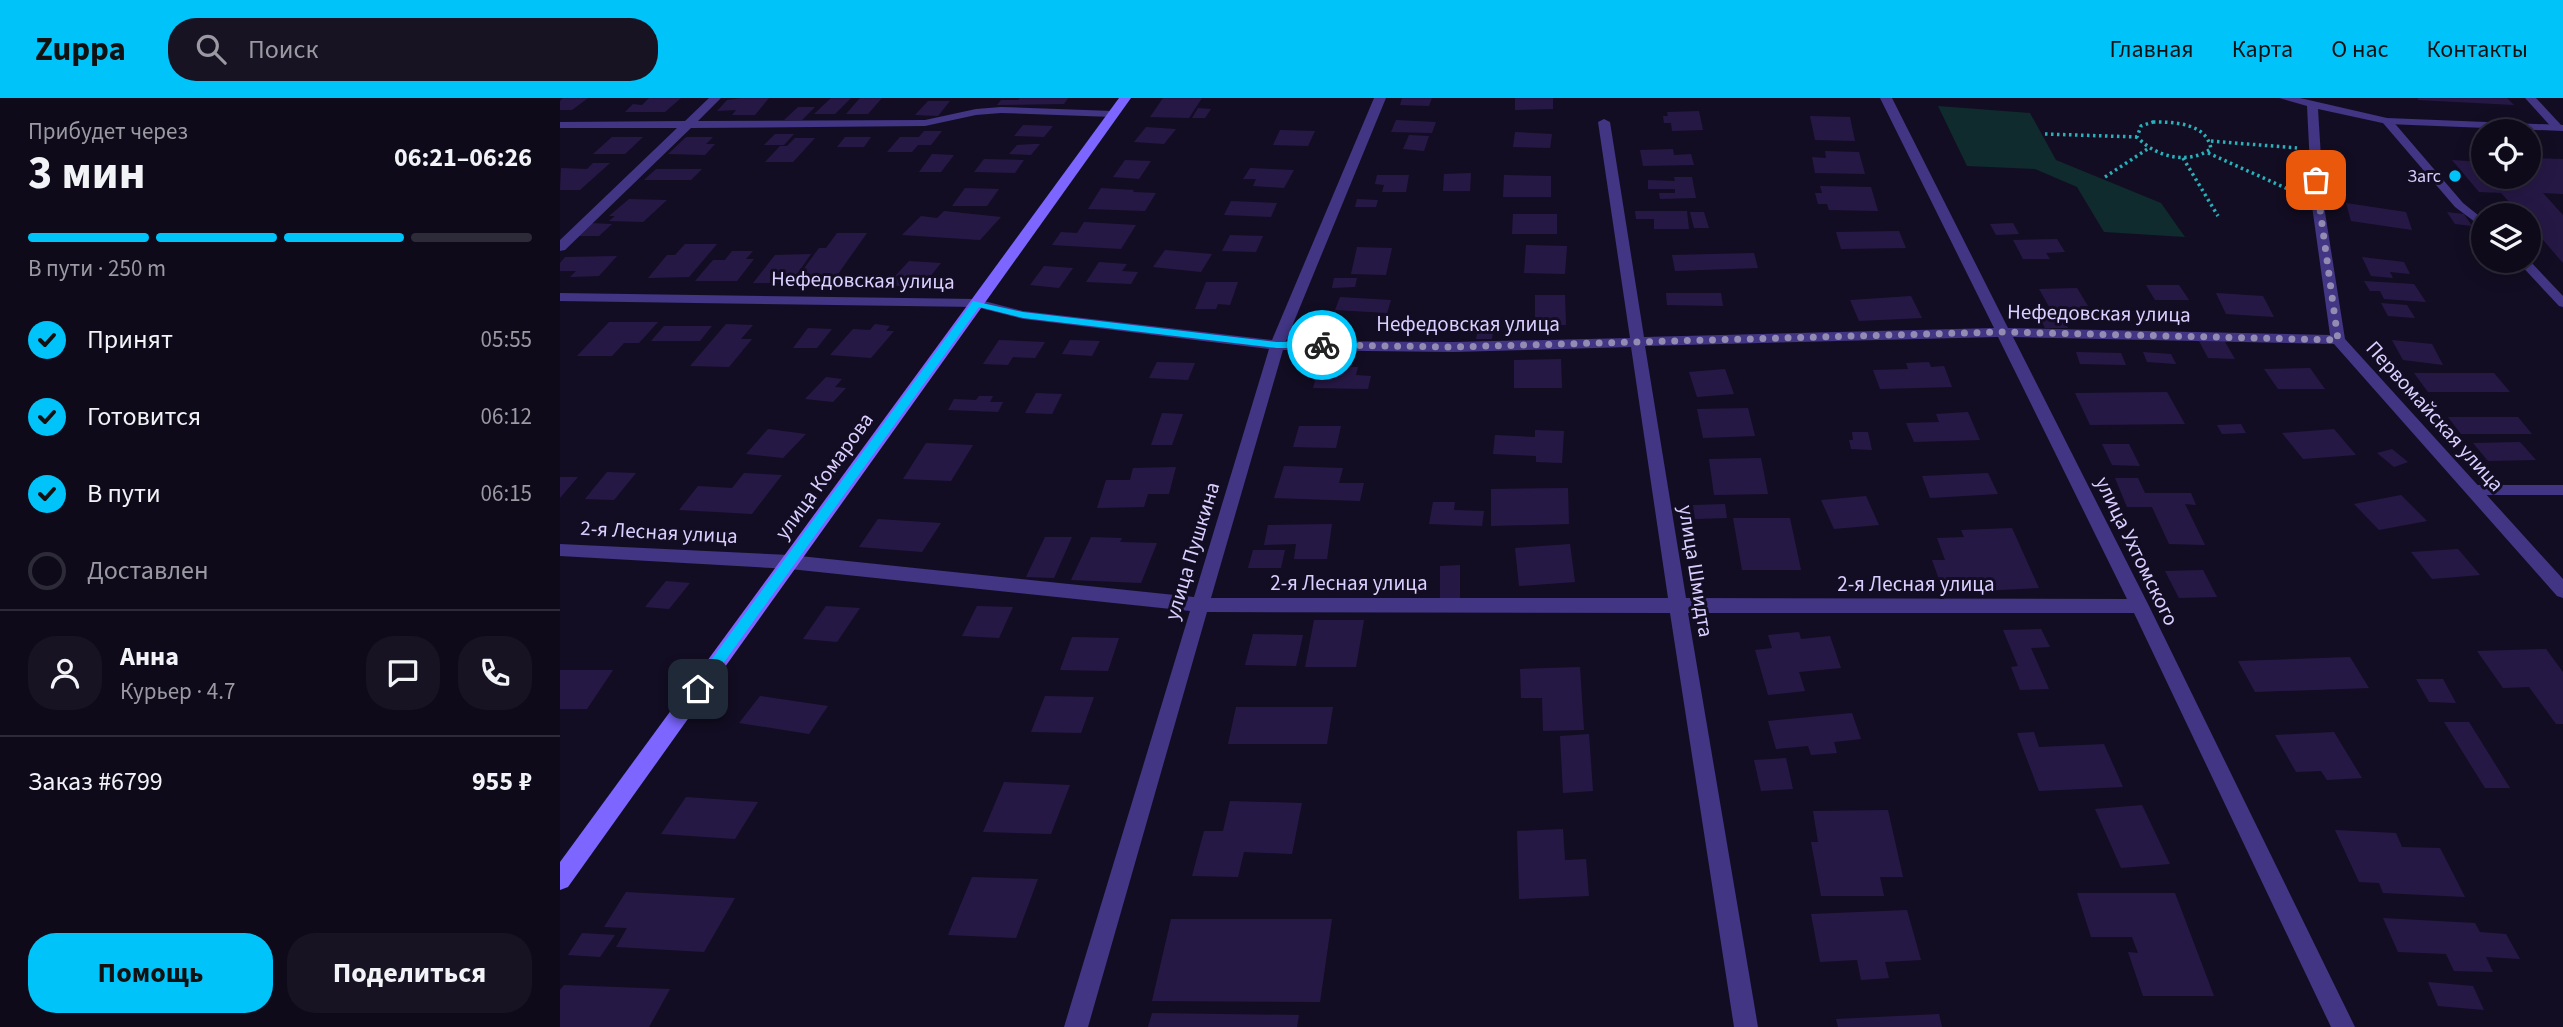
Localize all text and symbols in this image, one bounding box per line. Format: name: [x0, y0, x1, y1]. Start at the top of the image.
search box: [168, 18, 658, 81]
text: Zuppa: [35, 26, 126, 73]
icon: search: [192, 30, 230, 68]
text: Поиск: [248, 31, 318, 68]
text: Главная: [2109, 32, 2194, 67]
text: Карта: [2232, 32, 2293, 67]
text: О нас: [2331, 32, 2388, 67]
text: Контакты: [2426, 32, 2528, 67]
text: Прибудет через: [28, 115, 188, 148]
map controls: [2471, 119, 2541, 273]
button: locate: [2471, 119, 2541, 189]
text: 06:21–06:26: [394, 139, 532, 176]
text: 3 мин: [28, 141, 145, 206]
pin: [2286, 150, 2346, 210]
icon: bag: [2297, 161, 2335, 199]
place label: Загс: [2407, 164, 2441, 189]
marker: Загс: [2447, 168, 2463, 184]
button: layers: [2471, 203, 2541, 273]
text: В пути · 250 m: [28, 252, 166, 285]
street label: Нефедовская улица: [771, 263, 955, 297]
street label: Нефедовская улица: [2007, 296, 2191, 330]
street label: Нефедовская улица: [1376, 309, 1560, 339]
courier: [1287, 310, 1357, 380]
icon: check: [28, 321, 66, 359]
text: Принят: [87, 321, 173, 358]
text: 05:55: [481, 323, 532, 356]
icon: bike: [1303, 326, 1341, 364]
street label: Первомайская улица: [2359, 334, 2511, 498]
icon: check: [28, 398, 66, 436]
text: Готовится: [87, 398, 201, 435]
text: 06:12: [481, 400, 532, 433]
street label: улица Комарова: [768, 406, 880, 546]
street label: улица Ухтомского: [2088, 471, 2186, 631]
icon: check: [28, 475, 66, 513]
text: В пути: [87, 475, 161, 512]
text: 06:15: [481, 477, 532, 510]
street label: улица Пушкина: [1157, 478, 1227, 624]
street label: улица Шмидта: [1671, 503, 1721, 639]
street label: 2-я Лесная улица: [580, 513, 738, 551]
text: Доставлен: [87, 552, 209, 589]
street label: 2-я Лесная улица: [1270, 568, 1428, 598]
street label: 2-я Лесная улица: [1837, 569, 1995, 599]
button: person: [28, 636, 102, 710]
button: chat: [366, 636, 440, 710]
button: phone: [458, 636, 532, 710]
text: Анна: [120, 638, 179, 675]
pin: [668, 659, 728, 719]
icon: home: [679, 670, 717, 708]
text: Курьер · 4.7: [120, 675, 235, 708]
text: Заказ #6799: [28, 763, 163, 800]
text: 955 ₽: [472, 763, 532, 800]
button: Помощь: [28, 933, 273, 1013]
button: Поделиться: [287, 933, 532, 1013]

